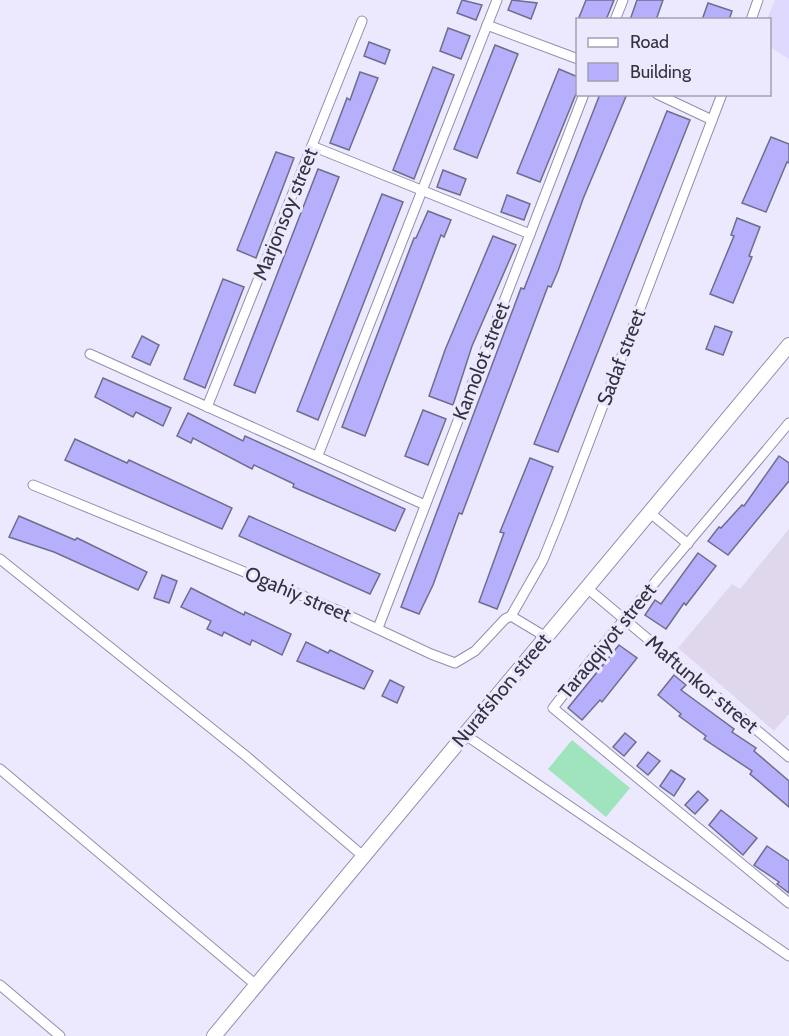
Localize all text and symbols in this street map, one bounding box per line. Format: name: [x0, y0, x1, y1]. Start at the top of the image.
legend: [576, 18, 771, 96]
text: Road: [630, 31, 669, 53]
text: Building: [630, 61, 692, 83]
street label: Marjonsoy street: [248, 144, 323, 284]
street label: Kamolot street: [447, 298, 515, 423]
street label: Sadaf street: [592, 305, 650, 409]
street label: Ogahiy street: [241, 561, 355, 627]
street label: Taraqqiyot street: [553, 578, 661, 704]
street label: Nurafshon street: [447, 628, 556, 752]
street label: Maftunkor street: [641, 630, 763, 738]

